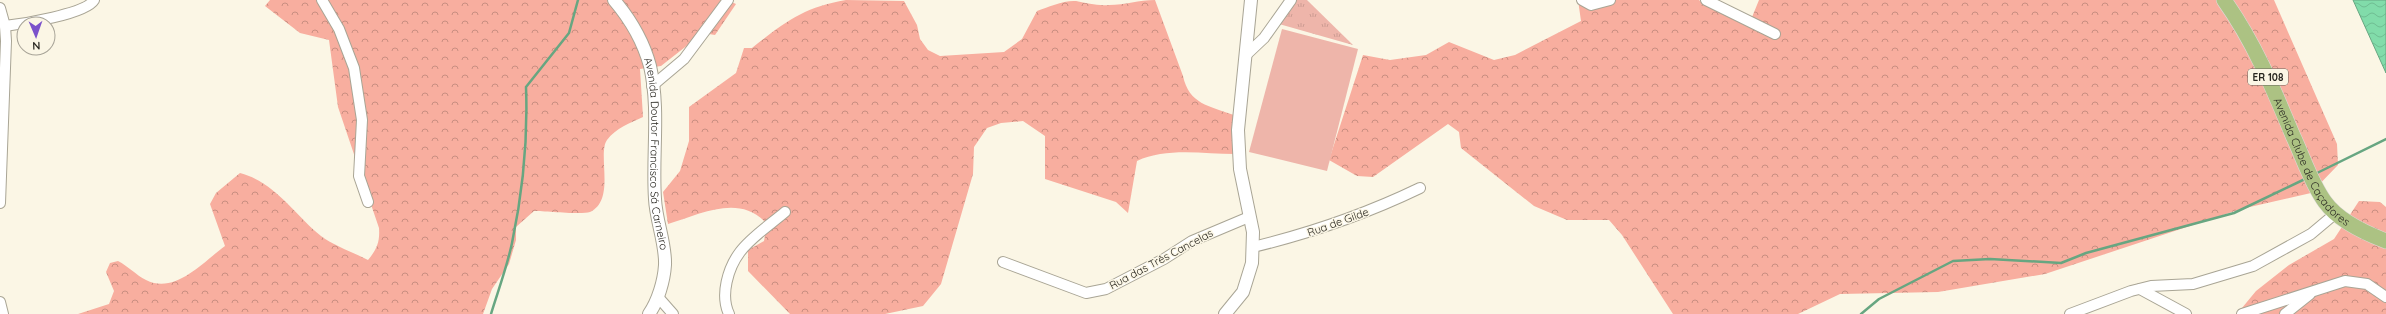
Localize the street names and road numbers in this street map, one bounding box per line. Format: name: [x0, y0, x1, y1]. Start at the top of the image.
street label: Avenida Doutor Francisco Sá Carneiro: [641, 55, 671, 251]
road number: ER 108: [2248, 69, 2288, 85]
street label: Avenida Clube de Caçadores: [2271, 95, 2353, 229]
street label: Rua de Gilde: [1305, 204, 1371, 240]
street label: Rua das Três Cancelas: [1107, 226, 1215, 292]

